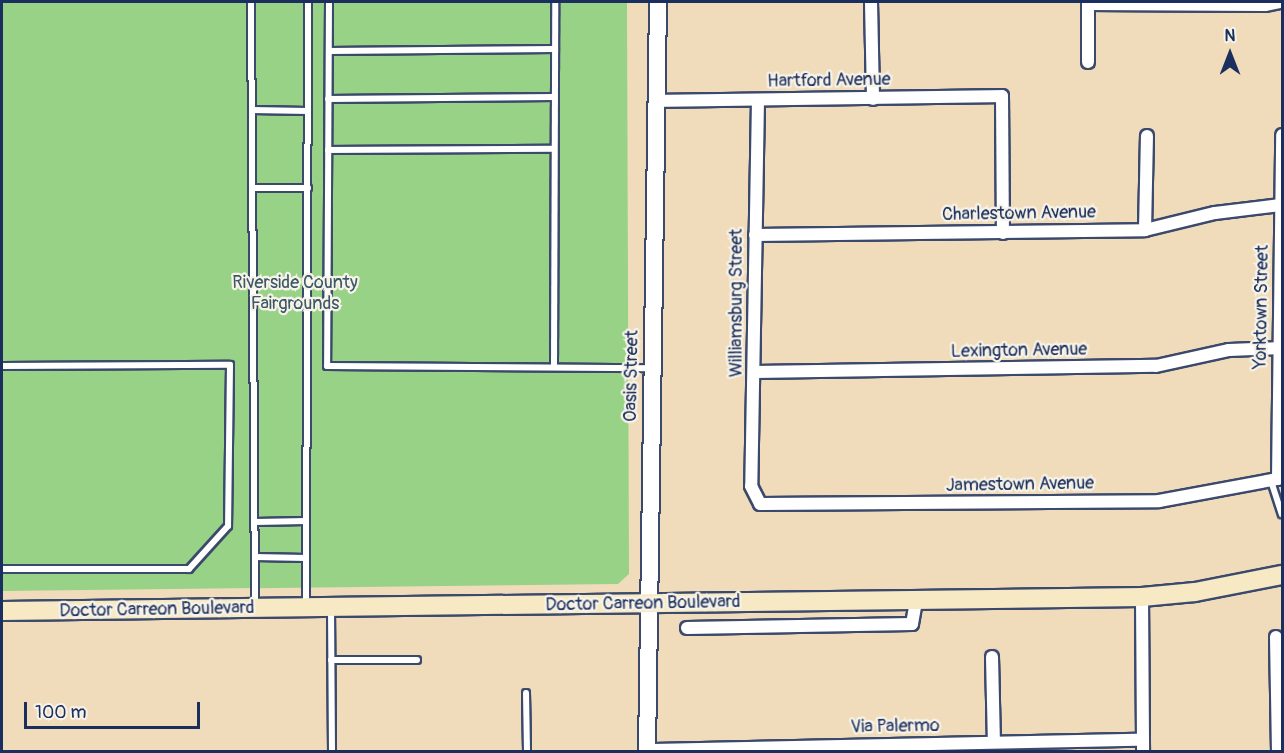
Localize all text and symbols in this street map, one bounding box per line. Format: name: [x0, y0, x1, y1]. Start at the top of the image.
north arrow: [1200, 24, 1260, 84]
text: N: [1225, 26, 1235, 46]
street label: Hartford Avenue: [767, 69, 891, 93]
street label: Charlestown Avenue: [942, 202, 1096, 226]
street label: Williamsburg Street: [726, 229, 748, 377]
street label: Yorktown Street: [1250, 245, 1274, 369]
park label: Riverside County Fairgrounds: [232, 273, 358, 316]
street label: Oasis Street: [620, 330, 644, 422]
street label: Lexington Avenue: [951, 339, 1087, 363]
street label: Jamestown Avenue: [946, 473, 1094, 497]
street label: Doctor Carreon Boulevard: [545, 591, 741, 617]
street label: Doctor Carreon Boulevard: [59, 597, 255, 623]
scale bar: [27, 690, 202, 728]
text: 100 m: [35, 701, 87, 724]
street label: Via Palermo: [850, 715, 940, 739]

